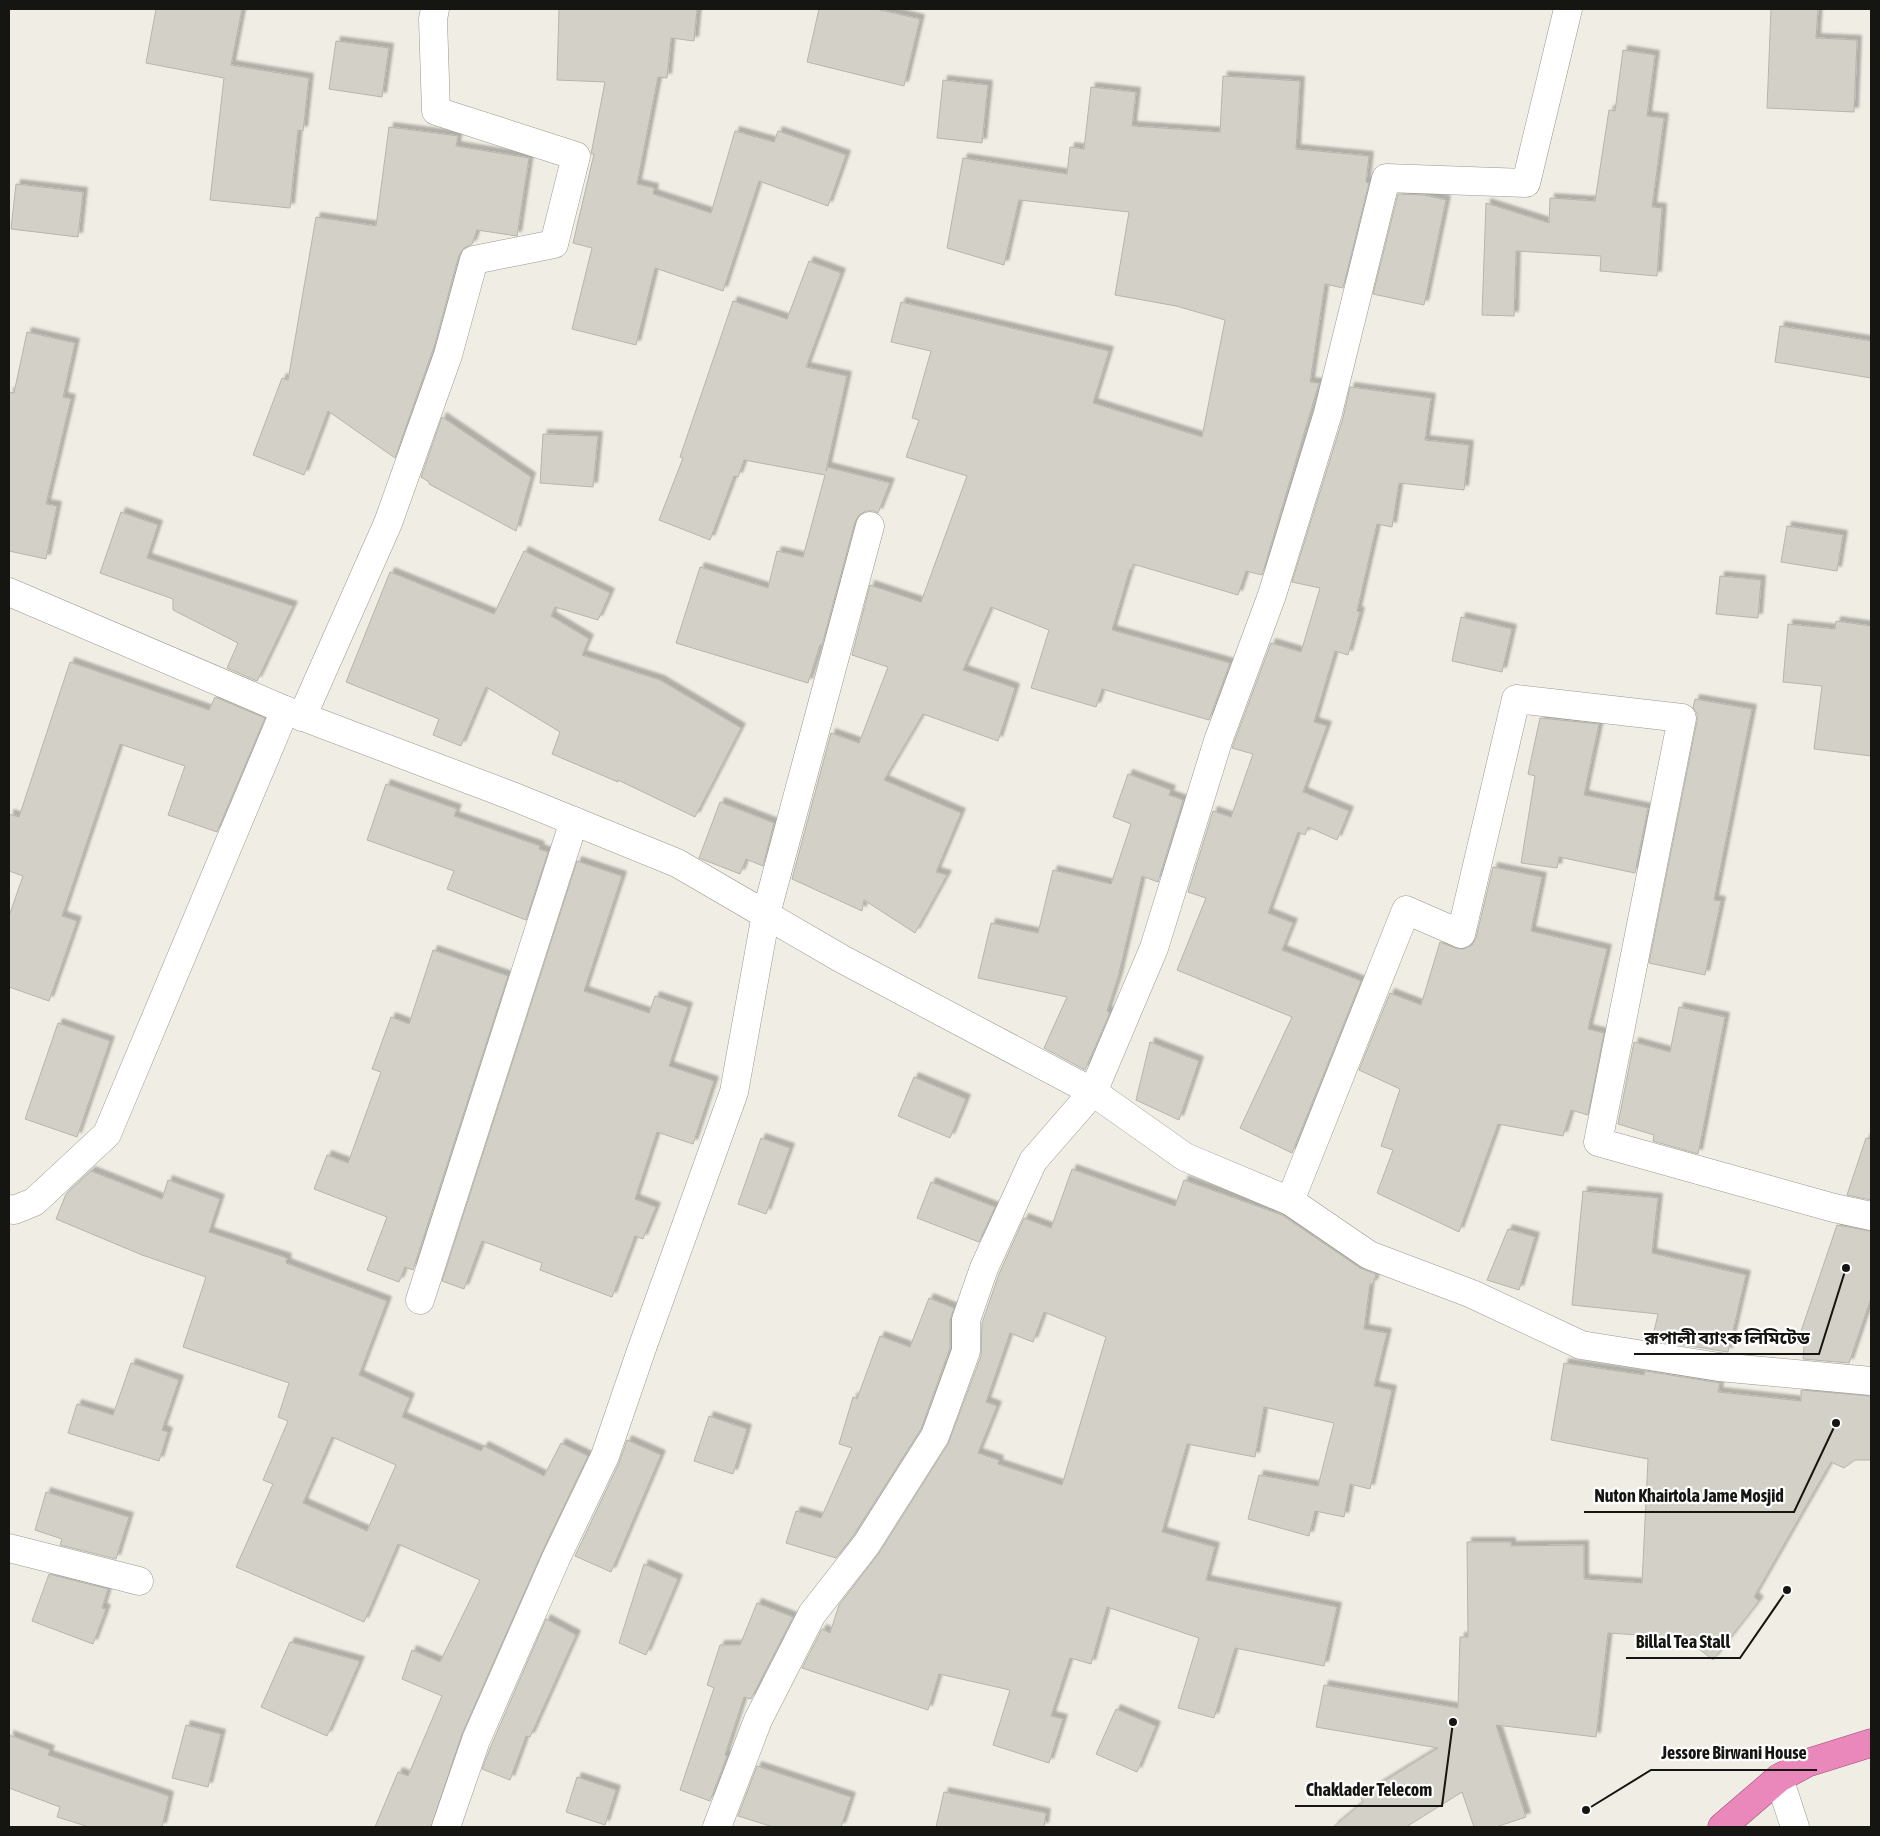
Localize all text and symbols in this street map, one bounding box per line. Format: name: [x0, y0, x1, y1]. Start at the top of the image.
callout: রূপালী ব্যাংক লিমিটেড: [1634, 1321, 1819, 1354]
text: রূপালী ব্যাংক লিমিটেড: [1643, 1327, 1811, 1348]
callout: Nuton Khairtola Jame Mosjid: [1584, 1479, 1794, 1512]
text: Nuton Khairtola Jame Mosjid: [1594, 1485, 1784, 1506]
callout: Billal Tea Stall: [1626, 1625, 1740, 1658]
text: Billal Tea Stall: [1636, 1631, 1730, 1652]
callout: Jessore Birwani House: [1651, 1737, 1817, 1770]
text: Jessore Birwani House: [1660, 1742, 1807, 1763]
callout: Chaklader Telecom: [1295, 1773, 1442, 1806]
text: Chaklader Telecom: [1306, 1779, 1432, 1800]

